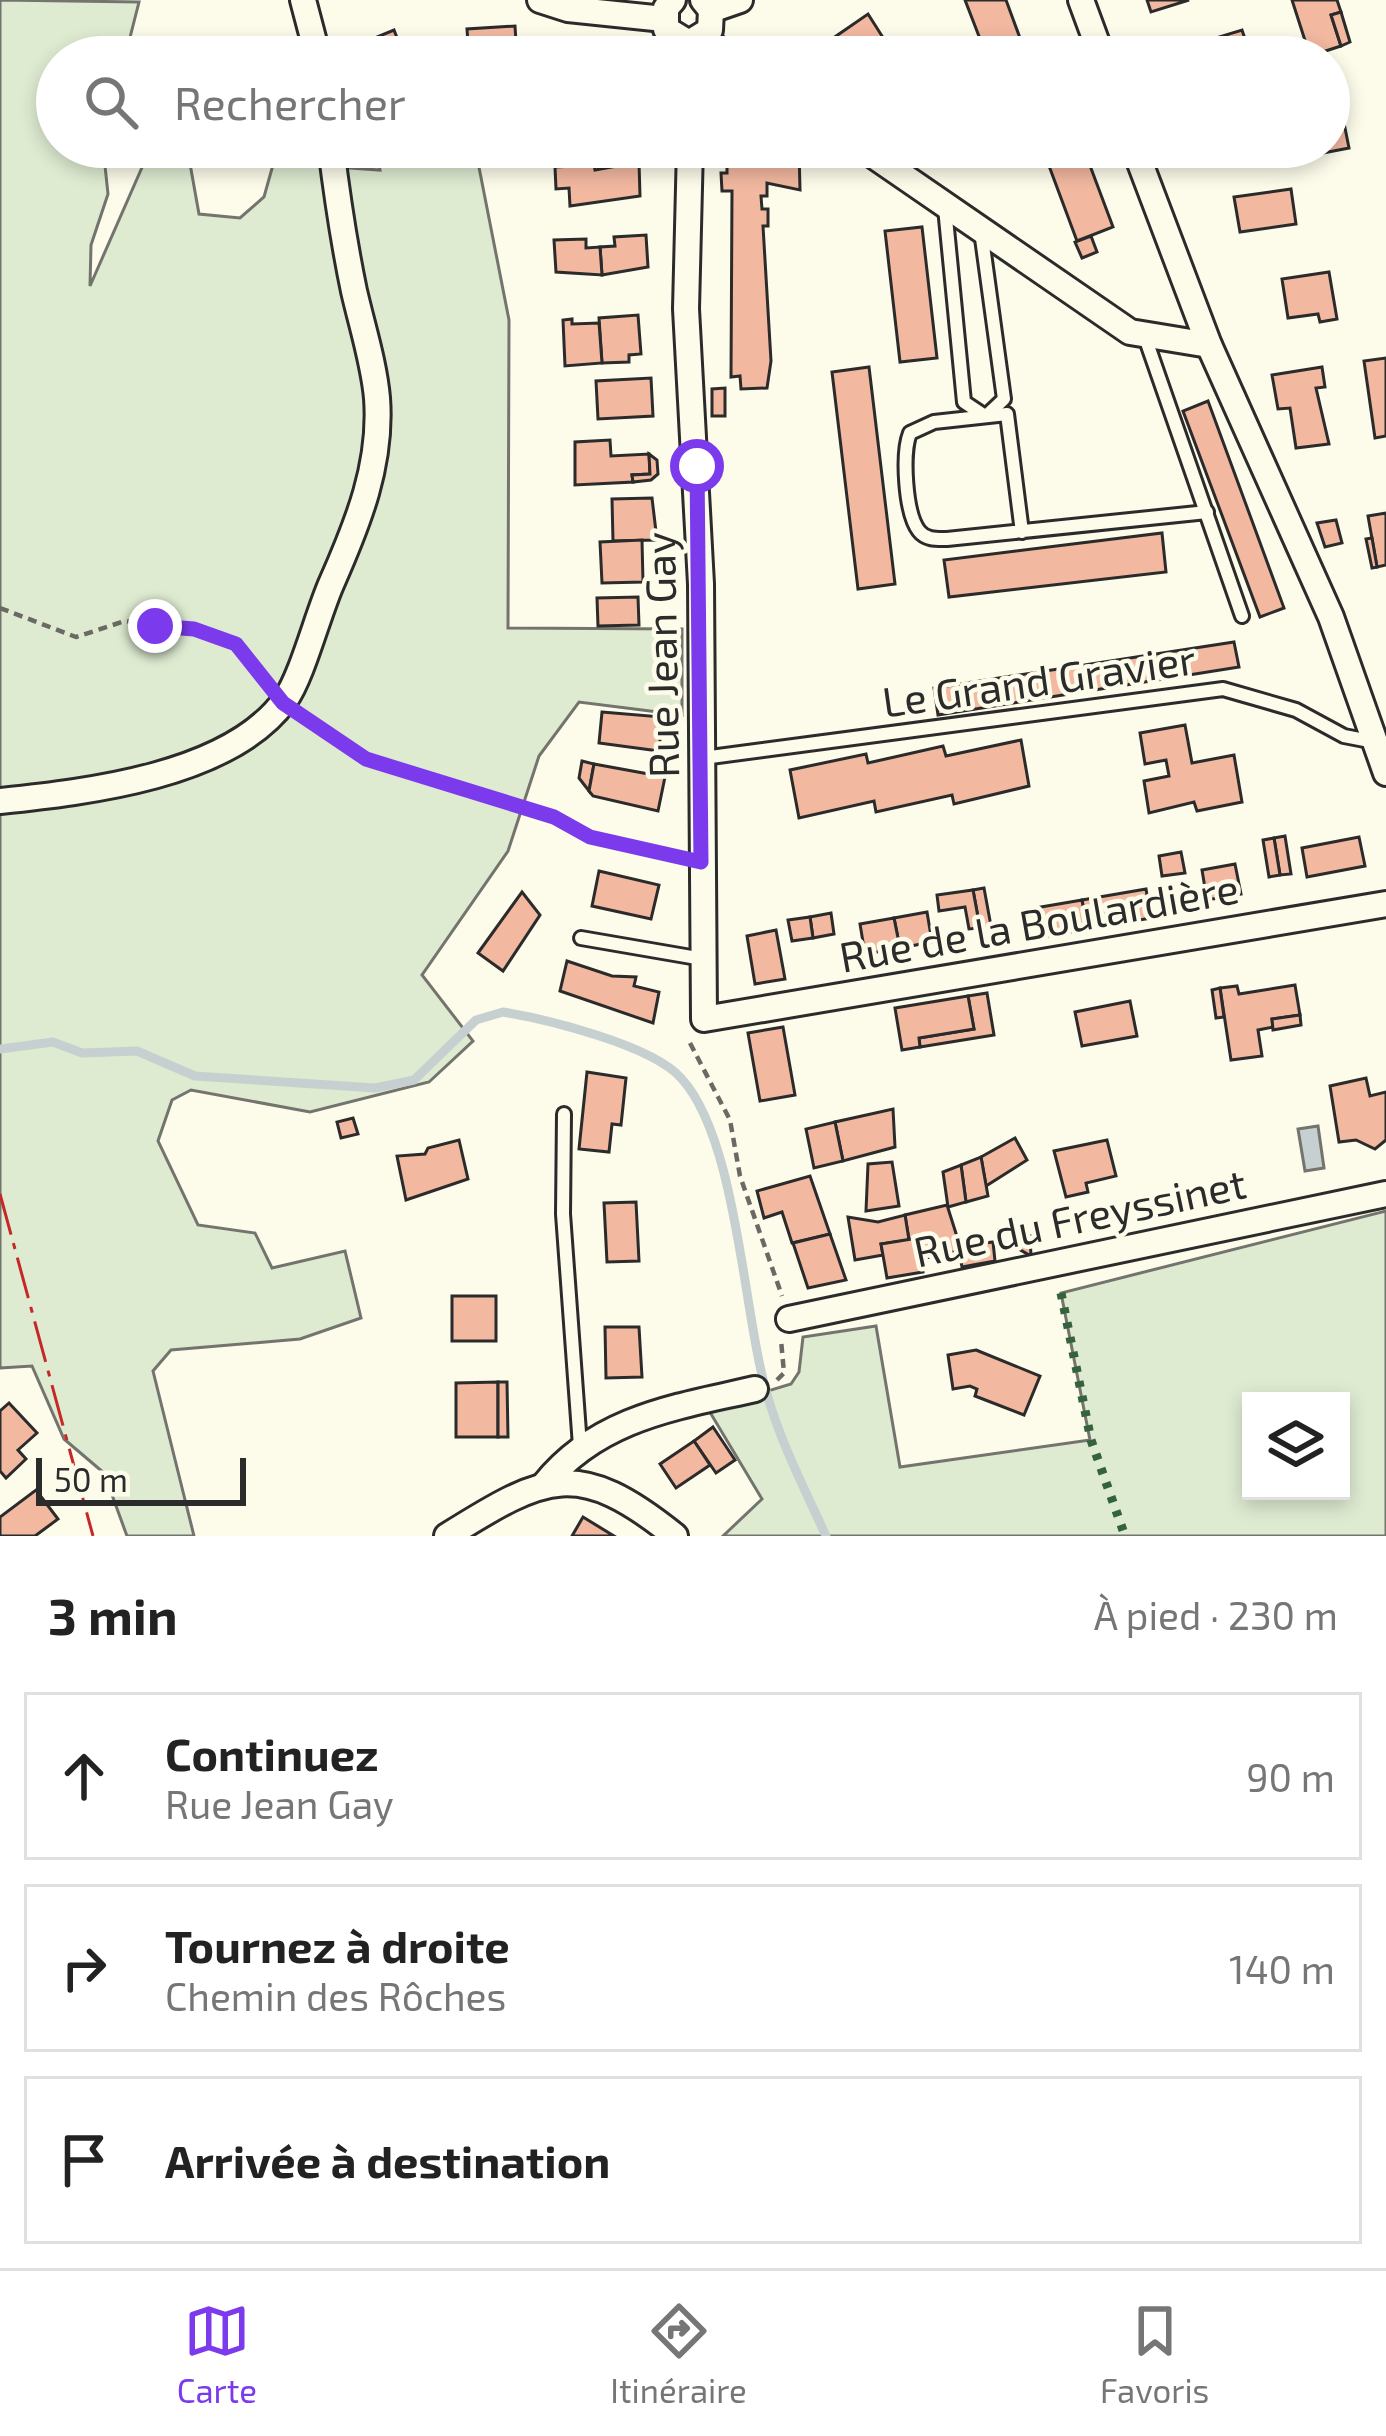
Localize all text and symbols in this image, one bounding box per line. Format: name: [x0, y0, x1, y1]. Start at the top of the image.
search box: [36, 36, 1350, 168]
icon: search: [78, 69, 144, 135]
text: Rechercher: [174, 75, 406, 129]
route start: [670, 439, 724, 493]
street label: Rue Jean Gay: [633, 531, 687, 779]
route end: [128, 599, 182, 653]
street label: Le Grand Gravier: [879, 632, 1199, 726]
street label: Rue de la Boulardière: [835, 861, 1242, 981]
street label: Rue du Freyssinet: [909, 1156, 1250, 1276]
map controls: [1242, 1392, 1350, 1500]
button: layers: [1242, 1392, 1350, 1500]
scale bar: [36, 1452, 246, 1505]
text: 50 m: [54, 1459, 128, 1499]
text: 3 min: [48, 1584, 178, 1645]
text: À pied · 230 m: [1094, 1591, 1338, 1638]
text: Continuez: [165, 1726, 379, 1780]
icon: ahead: [51, 1743, 117, 1809]
text: 90 m: [1246, 1753, 1335, 1800]
text: Rue Jean Gay: [165, 1780, 394, 1827]
text: Tournez à droite: [165, 1918, 510, 1972]
icon: right: [51, 1935, 117, 2001]
text: 140 m: [1229, 1945, 1335, 1992]
text: Chemin des Rôches: [165, 1972, 506, 2019]
icon: arrive: [51, 2127, 117, 2193]
text: Arrivée à destination: [165, 2133, 610, 2187]
tab: Carte: [177, 2298, 257, 2410]
tab: Itinéraire: [610, 2298, 747, 2410]
tab: Favoris: [1100, 2298, 1209, 2410]

